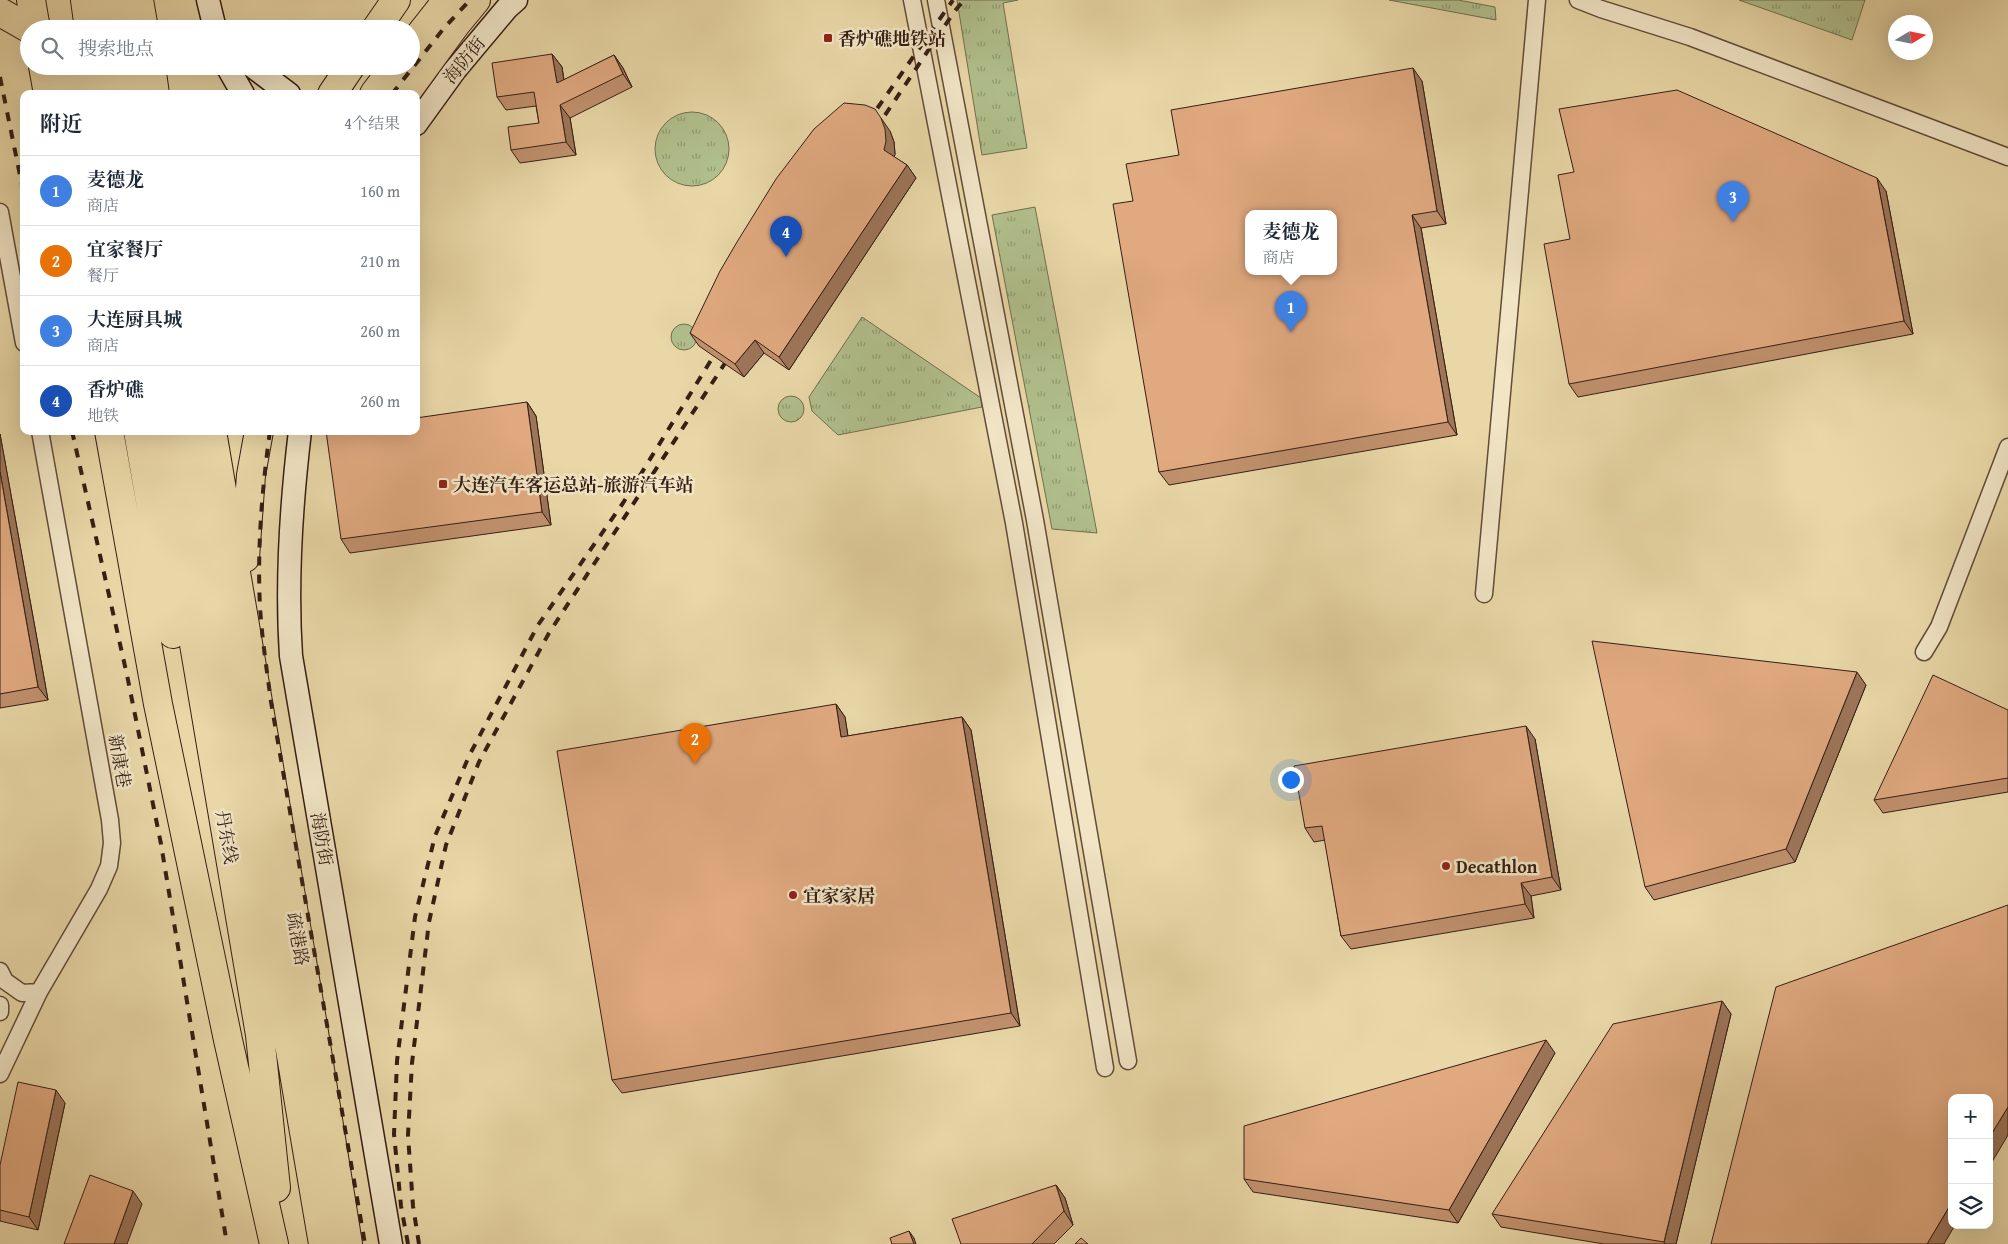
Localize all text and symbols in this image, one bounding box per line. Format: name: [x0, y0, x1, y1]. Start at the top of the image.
north arrow: [1888, 15, 1933, 60]
search box: [20, 20, 420, 75]
place label: 香炉礁地铁站: [838, 25, 946, 52]
street label: 海防街: [437, 31, 491, 89]
marker: 香炉礁地铁站: [822, 32, 834, 44]
icon: search: [38, 34, 66, 62]
text: 搜索地点: [78, 34, 154, 62]
text: 附近: [40, 108, 82, 139]
text: 4个结果: [344, 111, 400, 135]
text: 麦德龙: [87, 165, 144, 193]
text: 1: [52, 179, 60, 203]
text: 160 m: [360, 179, 400, 203]
pin: 3: [1717, 181, 1749, 222]
text: 商店: [87, 193, 119, 217]
popup: [1245, 210, 1337, 275]
pin: 4: [770, 216, 802, 257]
text: 麦德龙: [1262, 217, 1320, 245]
text: 宜家餐厅: [87, 235, 163, 263]
text: 商店: [1262, 245, 1295, 269]
text: 2: [52, 249, 60, 273]
text: 210 m: [360, 249, 400, 273]
text: 餐厅: [87, 263, 119, 287]
pin: 1: [1275, 291, 1307, 332]
text: 大连厨具城: [87, 305, 182, 333]
text: 3: [52, 319, 60, 343]
text: 260 m: [360, 319, 400, 343]
text: 商店: [87, 333, 119, 357]
text: 香炉礁: [87, 375, 144, 403]
text: 4: [52, 389, 60, 413]
text: 260 m: [360, 389, 400, 413]
text: 地铁: [87, 403, 119, 427]
place label: 大连汽车客运总站-旅游汽车站: [453, 471, 694, 498]
marker: 大连汽车客运总站-旅游汽车站: [437, 478, 449, 490]
pin: 2: [679, 723, 711, 764]
street label: 新康巷: [102, 732, 138, 790]
your location: [1278, 767, 1304, 793]
street label: 丹东线: [209, 808, 245, 866]
street label: 海防街: [304, 810, 340, 868]
place label: Decathlon: [1456, 853, 1538, 880]
marker: Decathlon: [1440, 860, 1452, 872]
place label: 宜家家居: [803, 882, 875, 909]
marker: 宜家家居: [787, 889, 799, 901]
street label: 疏港路: [280, 910, 316, 968]
map controls: [1948, 1094, 1993, 1229]
button: +: [1948, 1094, 1993, 1139]
button: −: [1948, 1139, 1993, 1184]
button: layers: [1948, 1184, 1993, 1229]

